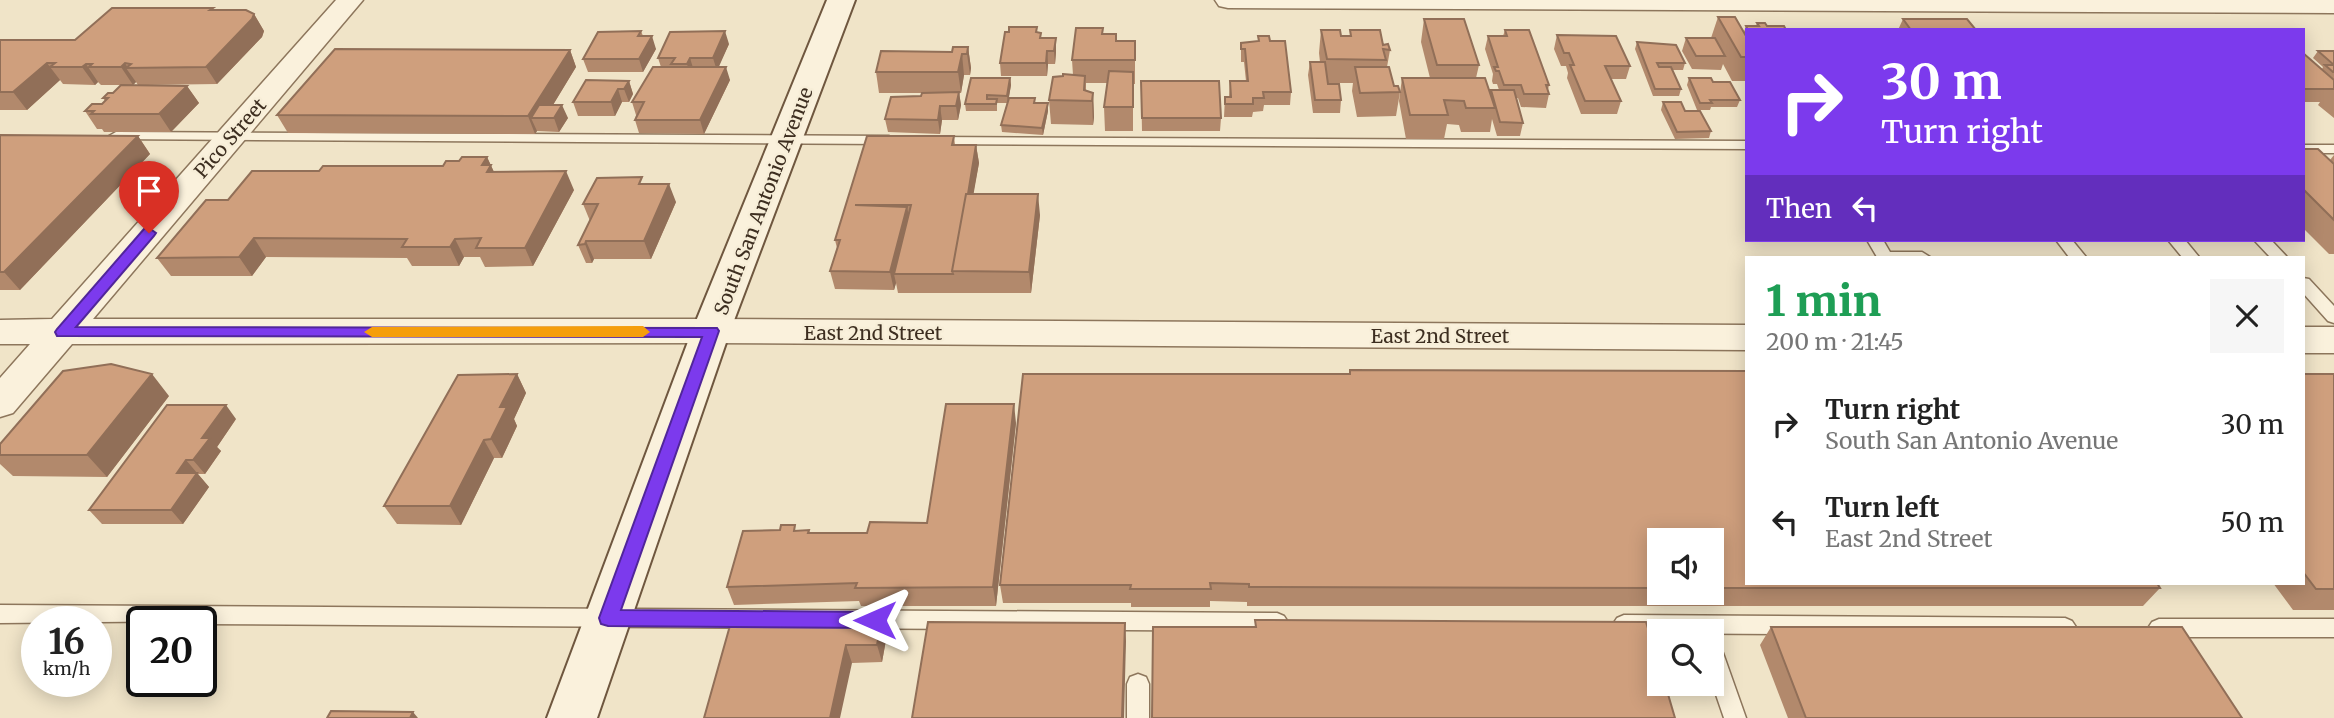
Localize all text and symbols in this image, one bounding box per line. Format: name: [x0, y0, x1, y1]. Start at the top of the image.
text: 30 m: [1881, 51, 2002, 112]
icon: right: [1766, 56, 1857, 147]
street label: South San Antonio Avenue: [708, 84, 818, 318]
street label: Pico Street: [189, 93, 271, 183]
text: Turn right: [1881, 112, 2043, 152]
pin: [119, 161, 179, 233]
icon: arrive: [130, 172, 168, 210]
icon: left: [1846, 189, 1884, 227]
text: Then: [1766, 192, 1832, 225]
text: 1 min: [1766, 275, 1881, 327]
button: close: [2210, 279, 2284, 353]
street label: East 2nd Street: [804, 321, 943, 345]
street label: East 2nd Street: [1371, 324, 1510, 348]
text: 200 m · 21:45: [1766, 327, 1904, 356]
text: Turn right: [1825, 393, 1960, 426]
icon: right: [1766, 405, 1804, 443]
text: 30 m: [2221, 408, 2284, 441]
text: South San Antonio Avenue: [1825, 426, 2118, 455]
text: Turn left: [1825, 491, 1939, 524]
icon: left: [1766, 503, 1804, 541]
text: 50 m: [2220, 506, 2284, 539]
text: East 2nd Street: [1825, 524, 1992, 553]
map controls: [1647, 528, 1724, 696]
button: sound: [1647, 528, 1724, 605]
position arrow: [838, 583, 912, 657]
speed limit sign: 20: [126, 606, 217, 697]
button: search: [1647, 619, 1724, 696]
text: 16: [48, 620, 85, 664]
text: km/h: [43, 657, 90, 680]

